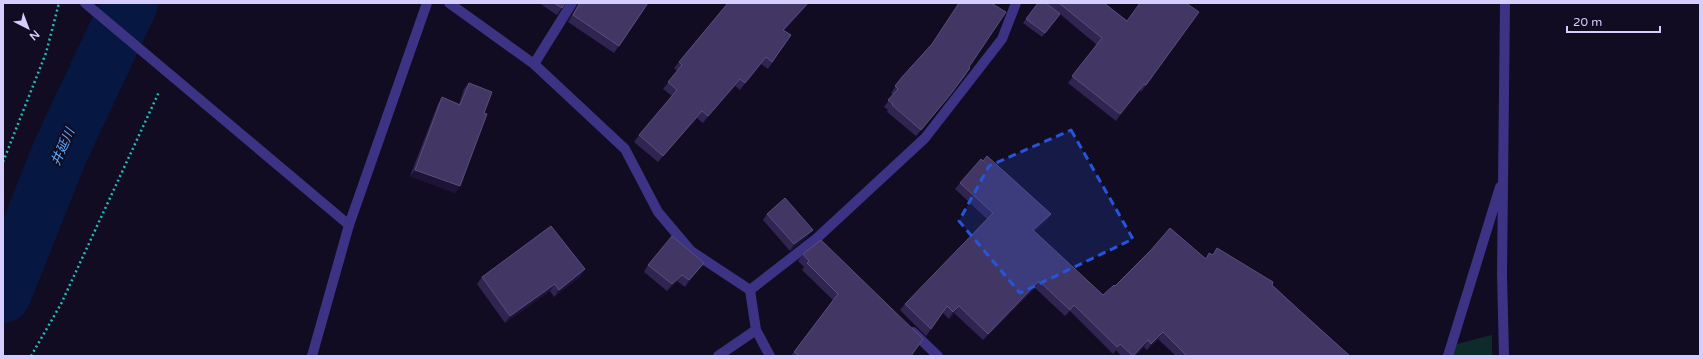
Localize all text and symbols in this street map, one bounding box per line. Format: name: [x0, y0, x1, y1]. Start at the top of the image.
north arrow: [8, 8, 48, 48]
scale bar: [1567, 8, 1660, 34]
text: 20 m: [1573, 15, 1602, 29]
text: N: [27, 27, 42, 43]
water label: 井延川: [48, 124, 79, 168]

